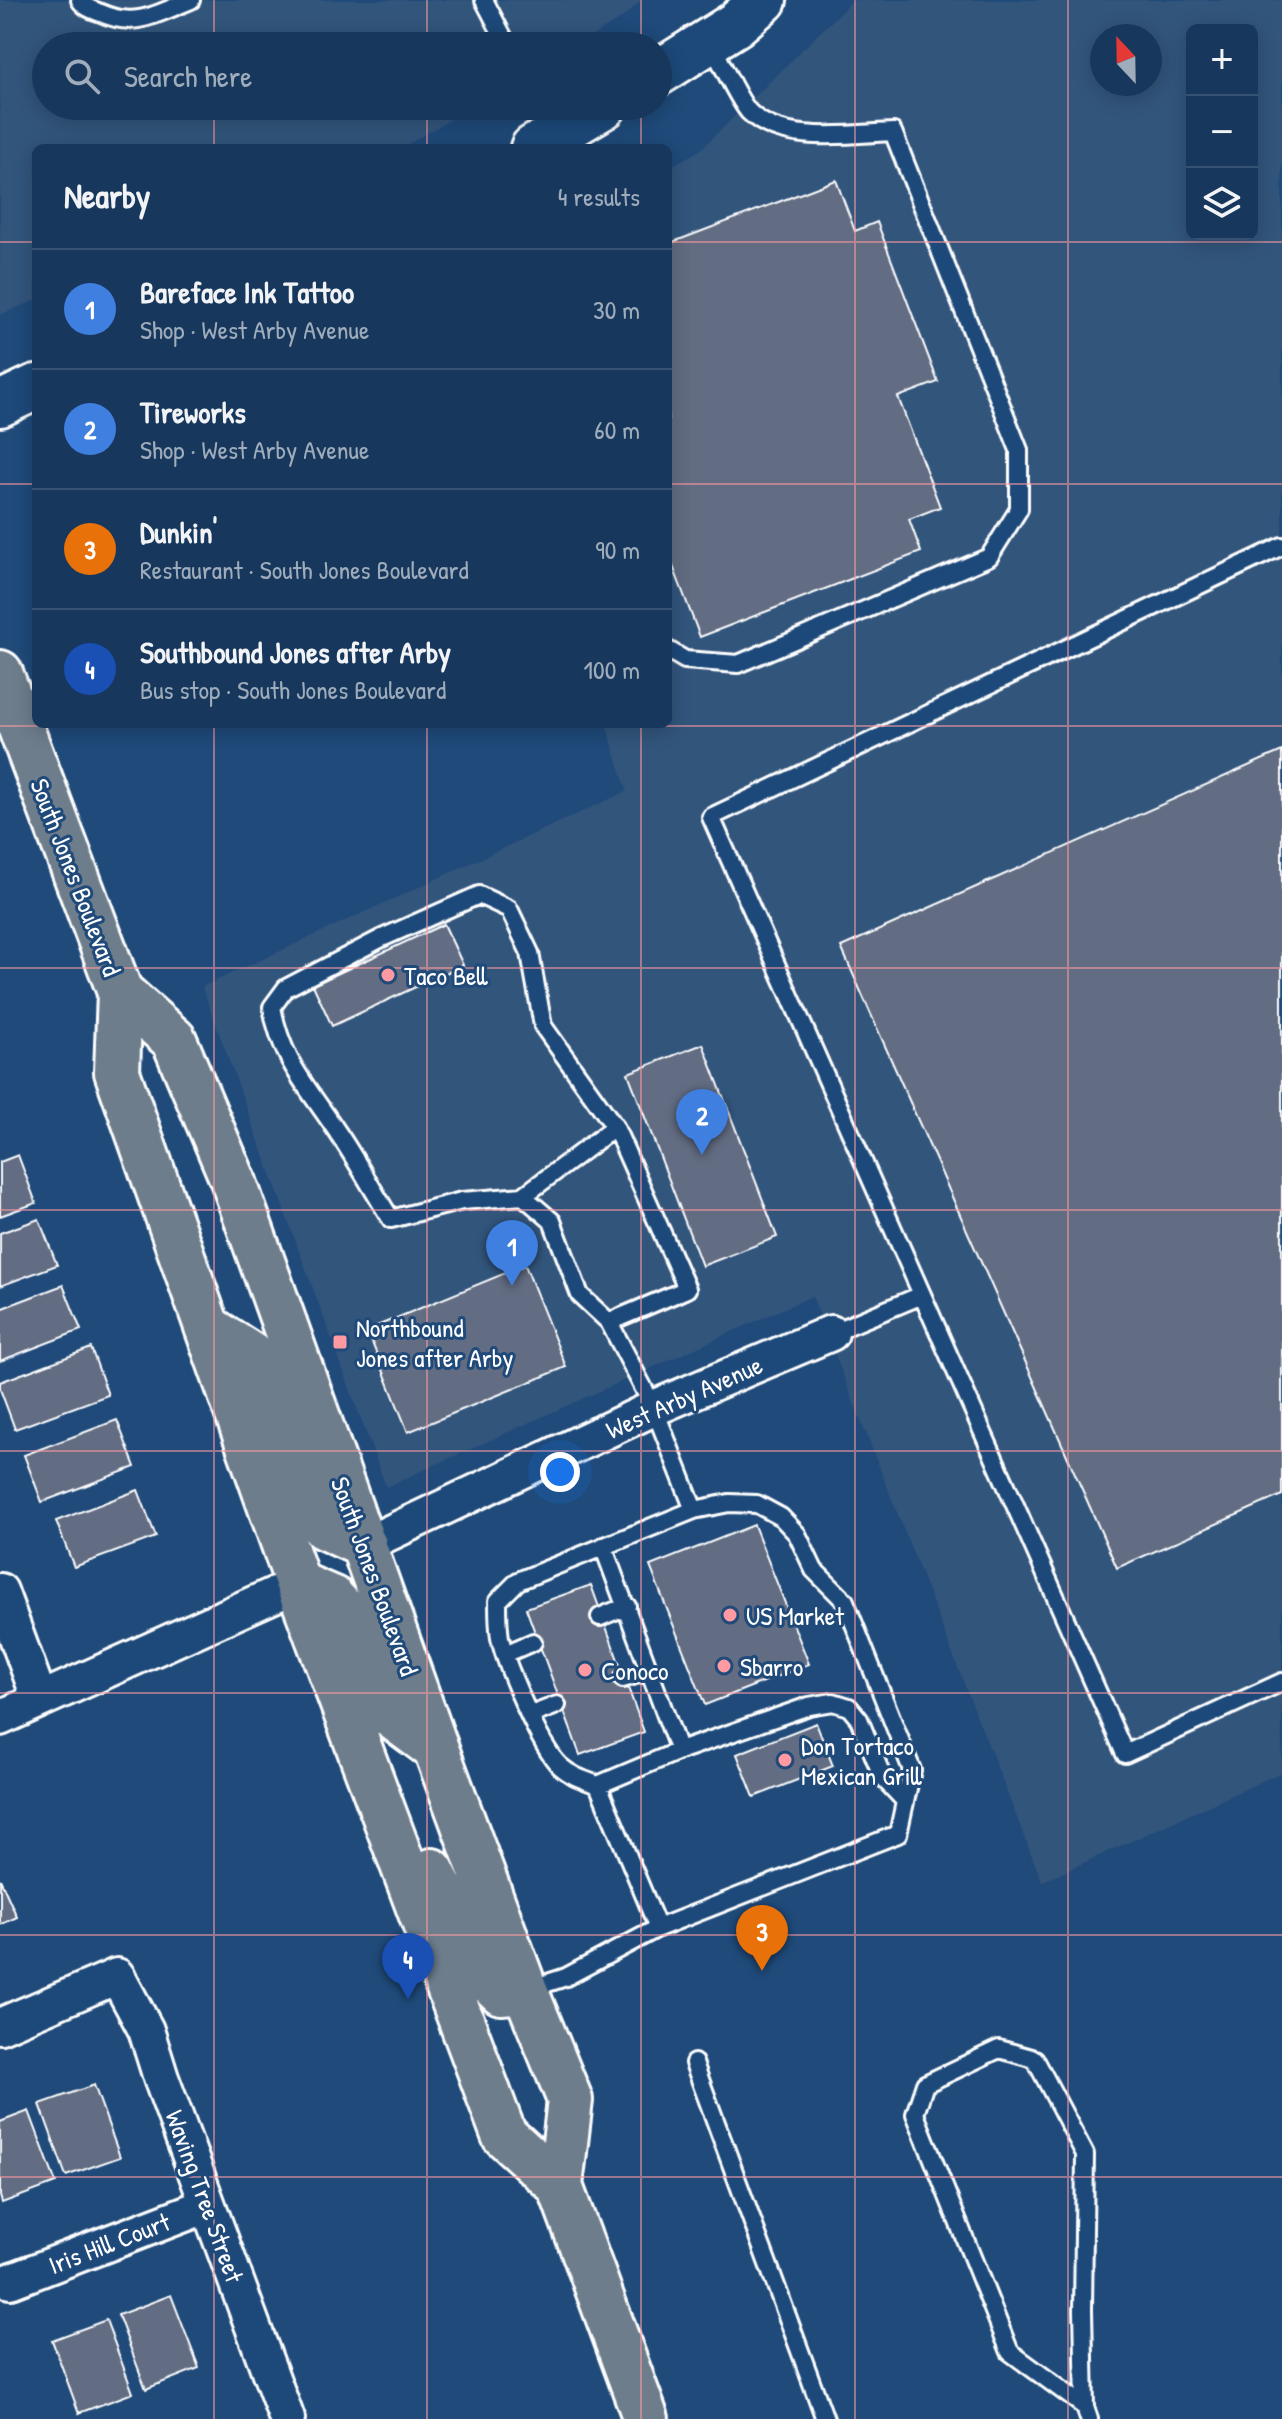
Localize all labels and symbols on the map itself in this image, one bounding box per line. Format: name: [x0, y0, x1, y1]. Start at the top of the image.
north arrow: [1090, 24, 1162, 96]
street label: South Jones Boulevard: [22, 773, 130, 981]
place label: Taco Bell: [404, 958, 488, 993]
marker: Taco Bell: [379, 966, 397, 984]
pin: 2: [676, 1089, 728, 1155]
pin: 1: [486, 1220, 538, 1286]
place label: Northbound Jones after Arby: [356, 1310, 513, 1375]
marker: Northbound Jones after Arby: [331, 1333, 349, 1351]
street label: West Arby Avenue: [600, 1347, 768, 1447]
your location: [540, 1452, 580, 1492]
street label: South Jones Boulevard: [323, 1472, 427, 1680]
place label: US Market: [746, 1598, 845, 1633]
marker: US Market: [721, 1606, 739, 1624]
place label: Sbarro: [740, 1649, 803, 1684]
place label: Conoco: [601, 1653, 669, 1688]
marker: Sbarro: [715, 1657, 733, 1675]
marker: Conoco: [576, 1661, 594, 1679]
place label: Don Tortaco Mexican Grill: [801, 1728, 923, 1793]
marker: Don Tortaco Mexican Grill: [776, 1751, 794, 1769]
pin: 3: [736, 1905, 788, 1971]
pin: 4: [382, 1933, 434, 1999]
street label: Waving Tree Street: [158, 2105, 253, 2288]
street label: Iris Hill Court: [43, 2203, 176, 2282]

